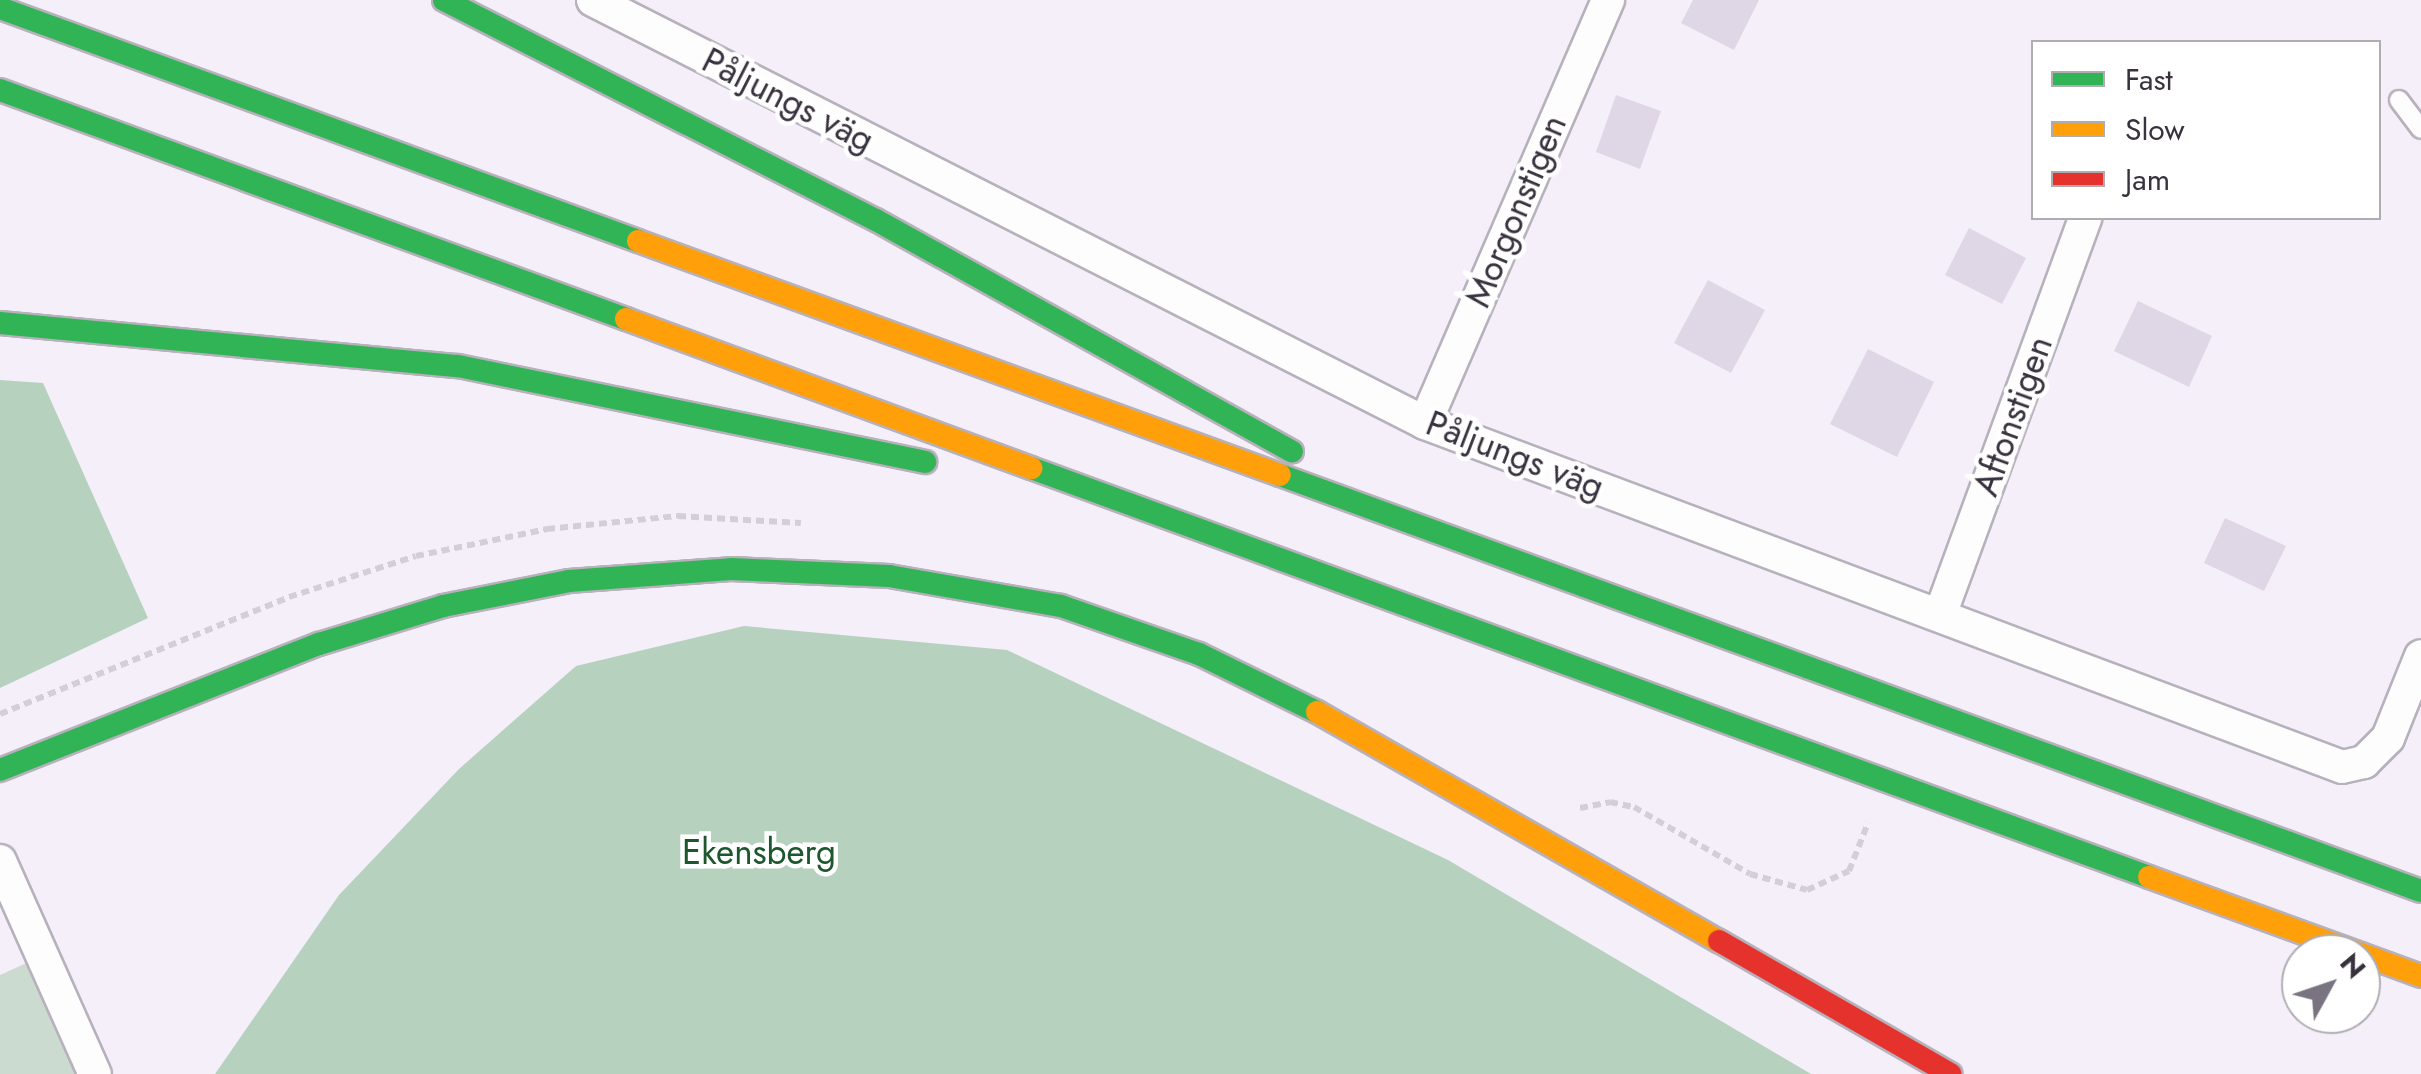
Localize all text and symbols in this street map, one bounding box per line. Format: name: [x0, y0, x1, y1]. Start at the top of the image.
street label: Påljungs väg: [695, 39, 881, 161]
legend: [2031, 40, 2381, 220]
text: Fast: [2125, 58, 2173, 101]
text: Slow: [2125, 108, 2185, 151]
street label: Morgonstigen: [1457, 109, 1575, 313]
text: Jam: [2125, 158, 2170, 201]
street label: Aftonstigen: [1965, 330, 2061, 502]
street label: Påljungs väg: [1420, 402, 1610, 508]
park label: Ekensberg: [682, 831, 836, 873]
north arrow: [2281, 934, 2381, 1034]
text: N: [2330, 944, 2376, 987]

